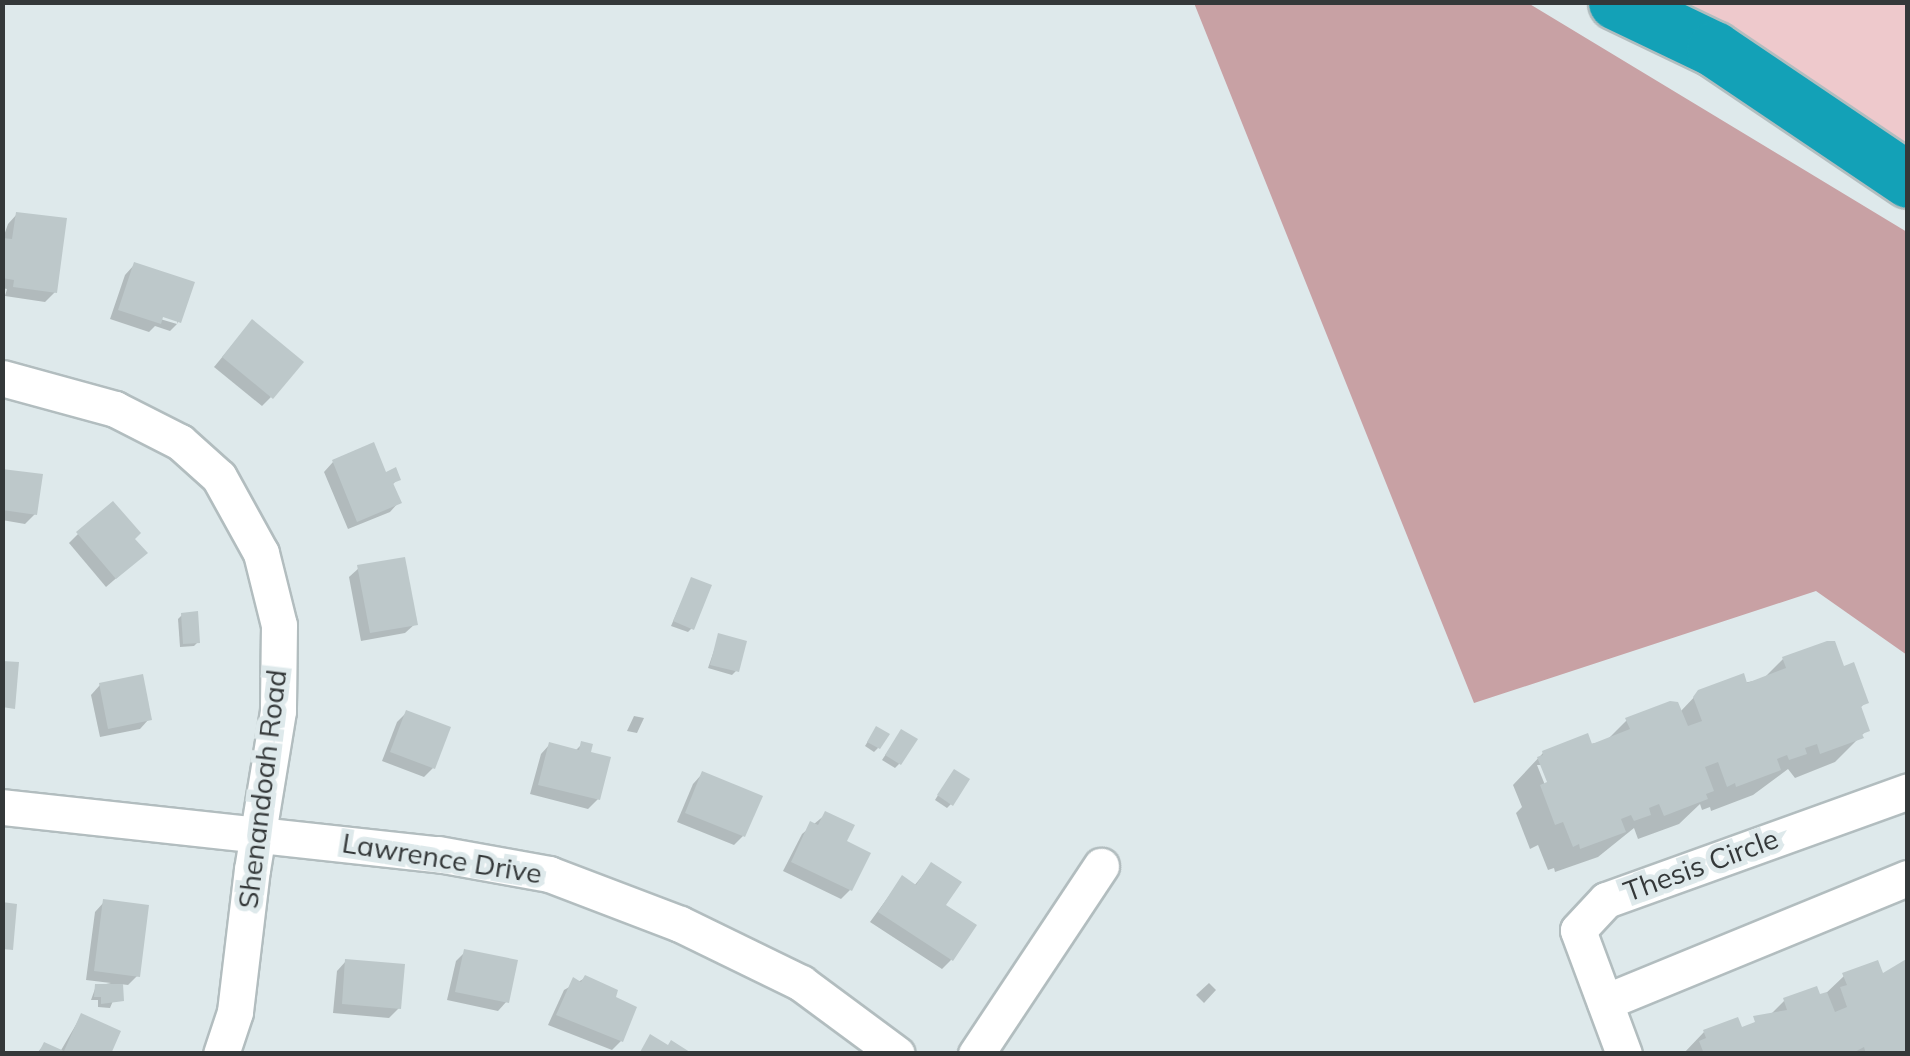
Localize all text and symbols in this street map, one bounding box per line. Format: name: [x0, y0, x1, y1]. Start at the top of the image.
street label: Shenandoah Road: [231, 668, 293, 910]
street label: Thesis Circle: [1619, 822, 1783, 908]
street label: Lawrence Drive: [340, 826, 544, 890]

